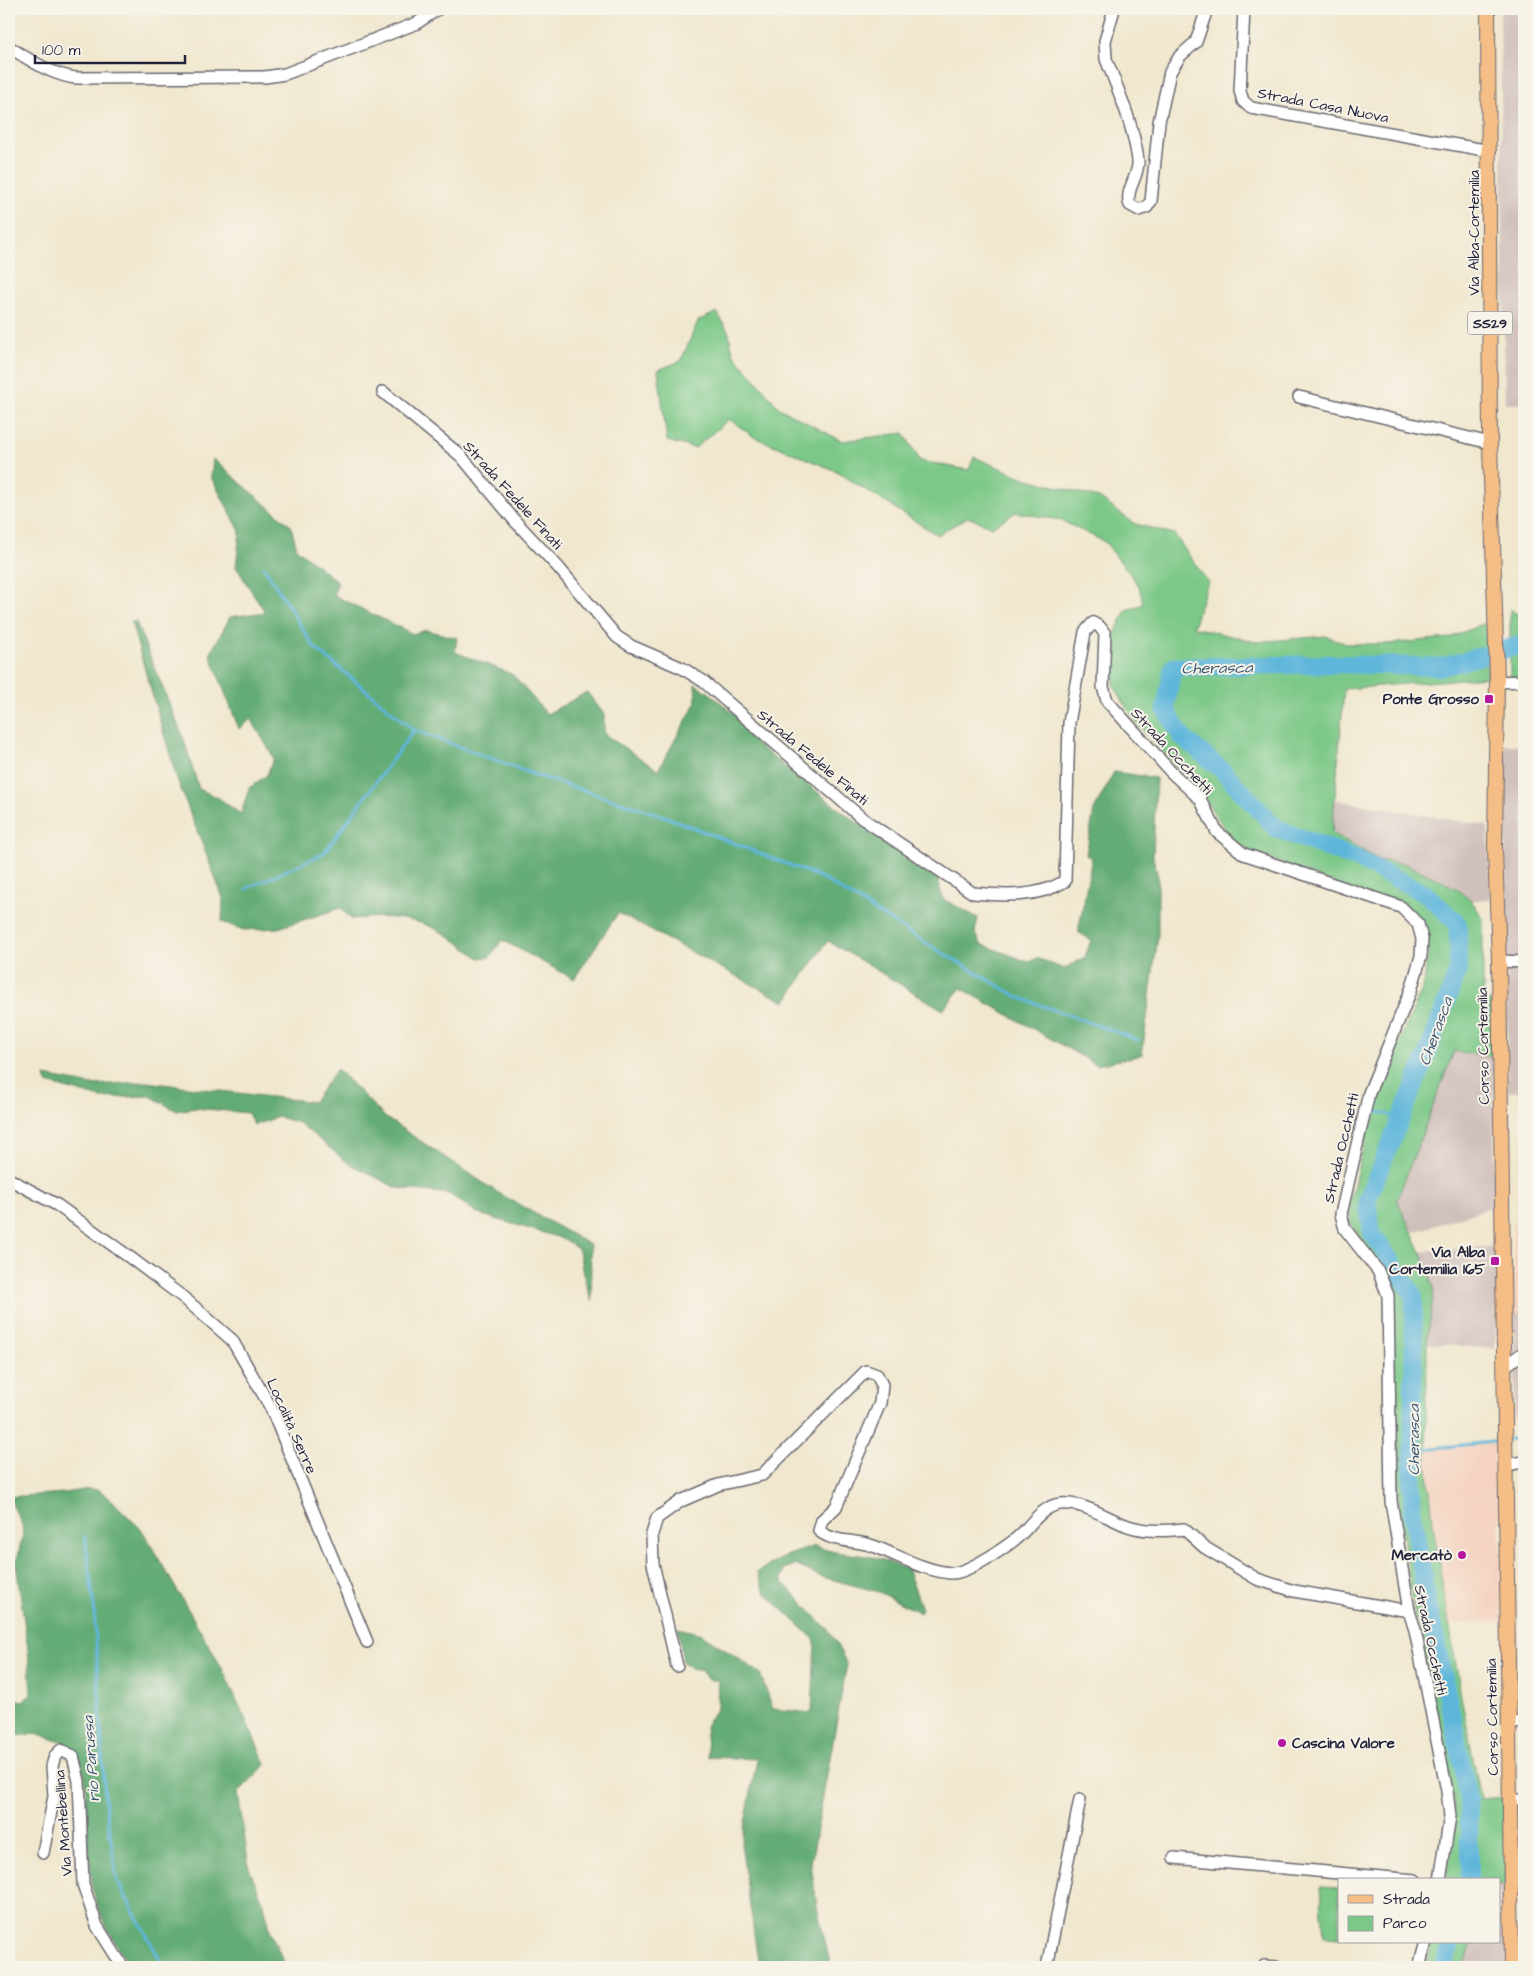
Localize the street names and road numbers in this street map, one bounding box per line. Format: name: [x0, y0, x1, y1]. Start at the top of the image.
street label: Strada Casa Nuova: [1256, 82, 1391, 129]
street label: Via Alba-Cortemilia: [1464, 170, 1485, 296]
road number: SS29: [1468, 312, 1512, 334]
street label: Strada Fedele Finati: [458, 436, 568, 555]
street label: Strada Occhetti: [1126, 703, 1218, 800]
street label: Strada Fedele Finati: [752, 704, 874, 811]
street label: Corso Cortemilia: [1472, 987, 1495, 1105]
street label: Strada Occhetti: [1319, 1091, 1364, 1205]
street label: Località Serre: [261, 1375, 322, 1477]
street label: Strada Occhetti: [1409, 1583, 1453, 1698]
street label: Corso Cortemilia: [1481, 1658, 1504, 1776]
street label: Via Montebellina: [49, 1769, 78, 1877]

